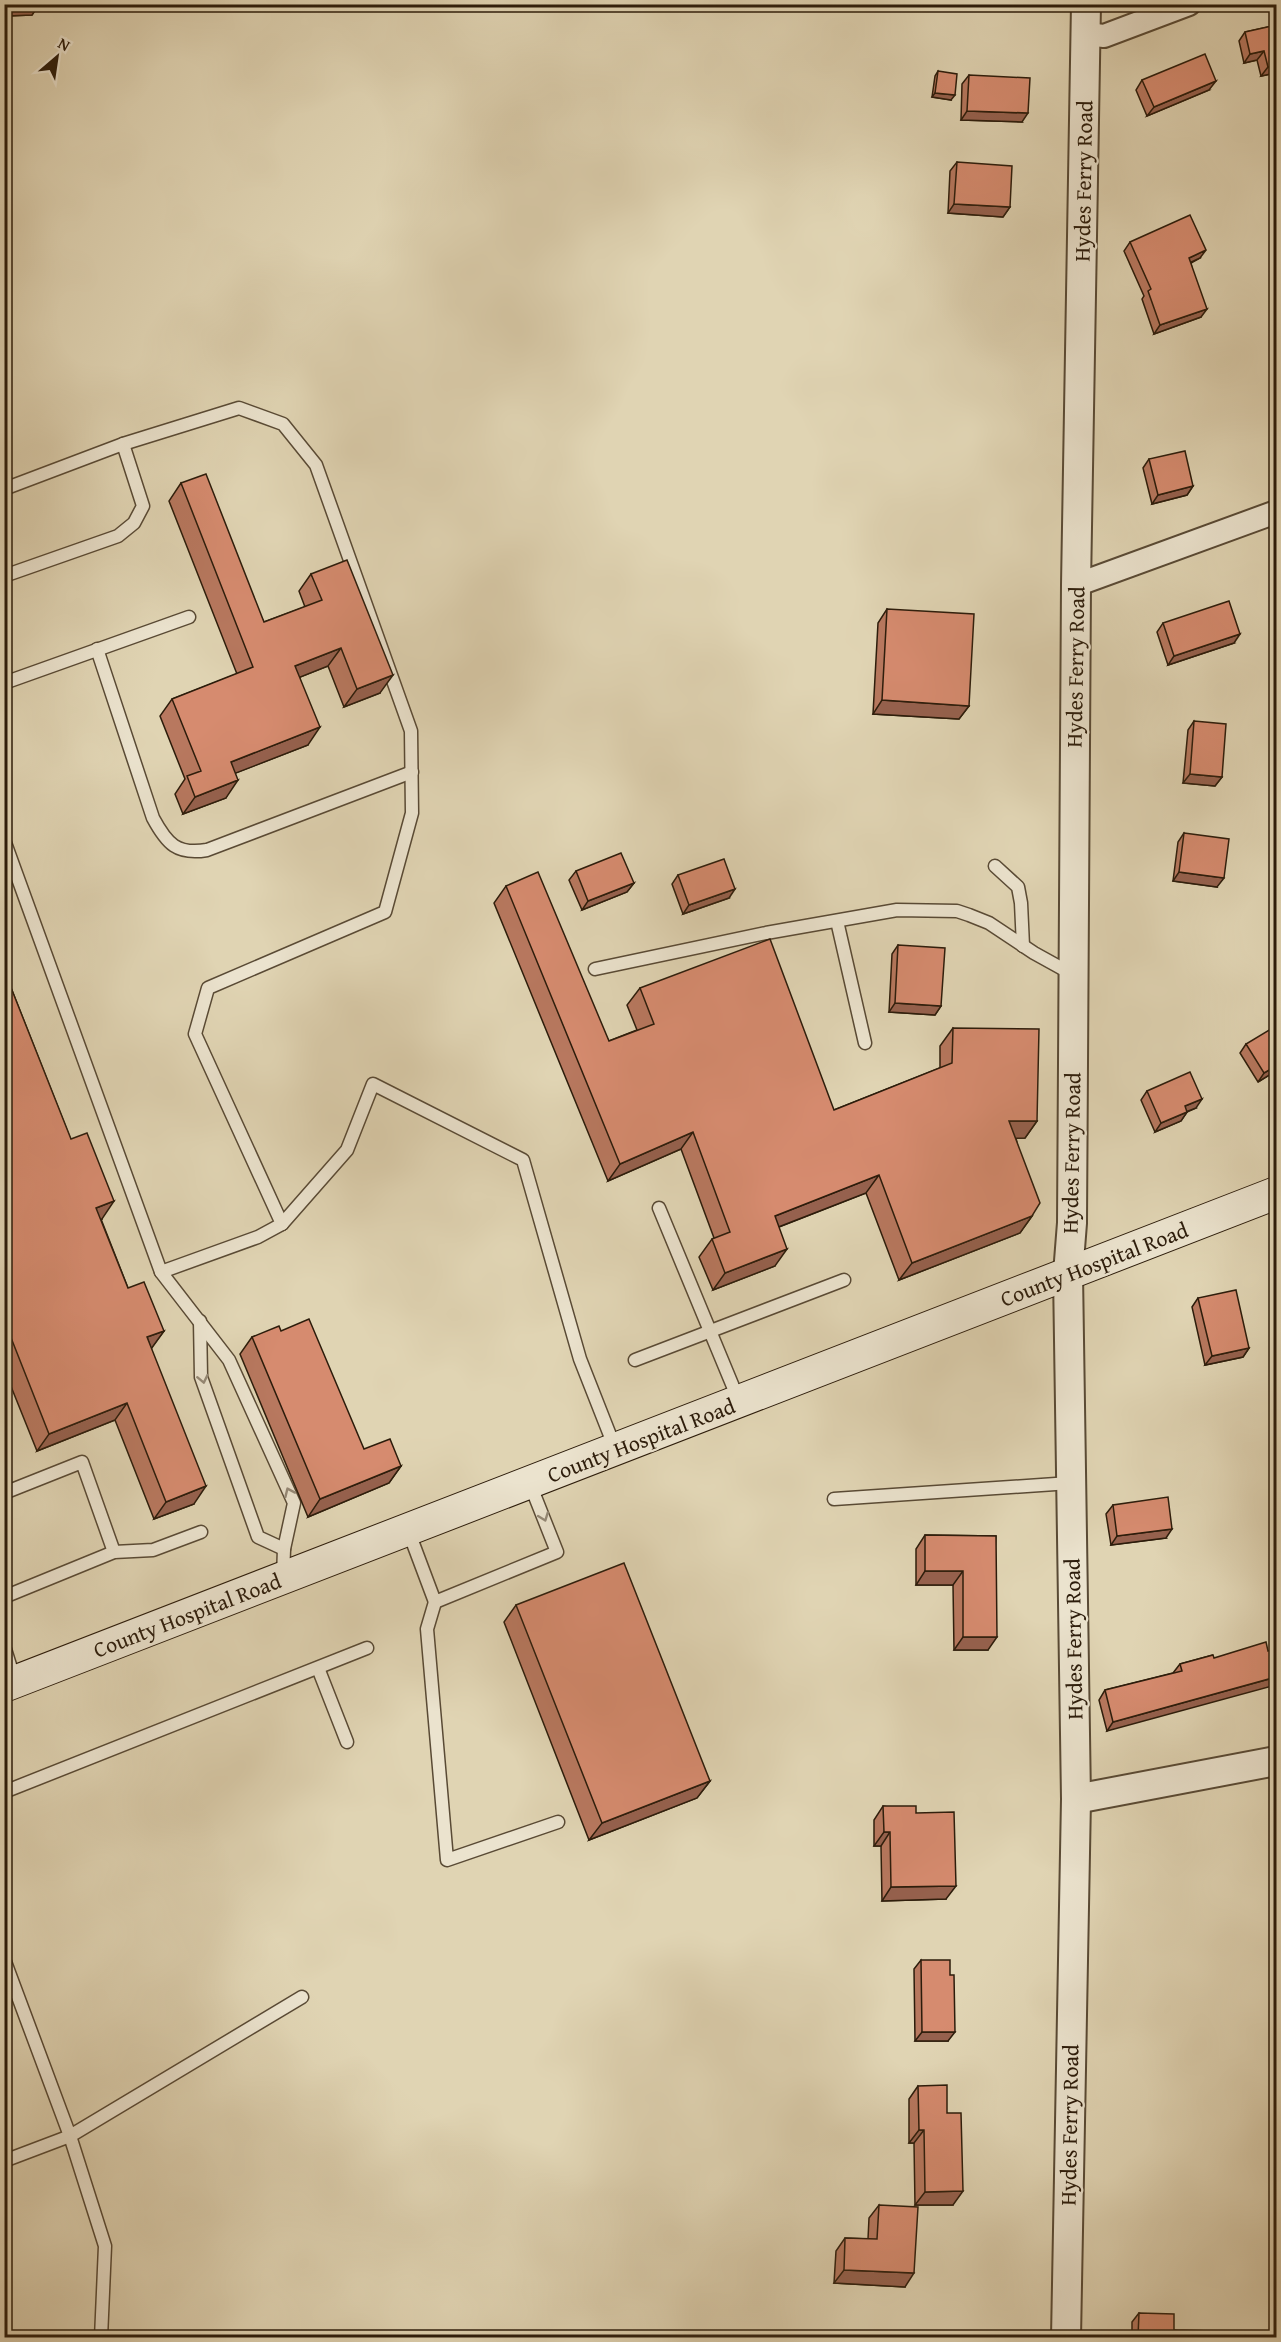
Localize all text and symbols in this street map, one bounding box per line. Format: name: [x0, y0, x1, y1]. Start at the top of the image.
north arrow: [27, 27, 87, 87]
text: N: [54, 31, 75, 57]
street label: Hydes Ferry Road: [1066, 100, 1100, 262]
street label: Hydes Ferry Road: [1058, 586, 1092, 748]
street label: Hydes Ferry Road: [1054, 1072, 1088, 1234]
street label: County Hospital Road: [995, 1213, 1193, 1315]
one-way arrow: [196, 1374, 209, 1384]
street label: County Hospital Road: [542, 1389, 740, 1491]
one-way arrow: [284, 1488, 296, 1499]
one-way arrow: [536, 1512, 549, 1522]
street label: Hydes Ferry Road: [1056, 1558, 1090, 1720]
street label: County Hospital Road: [88, 1564, 286, 1666]
street label: Hydes Ferry Road: [1052, 2044, 1086, 2206]

